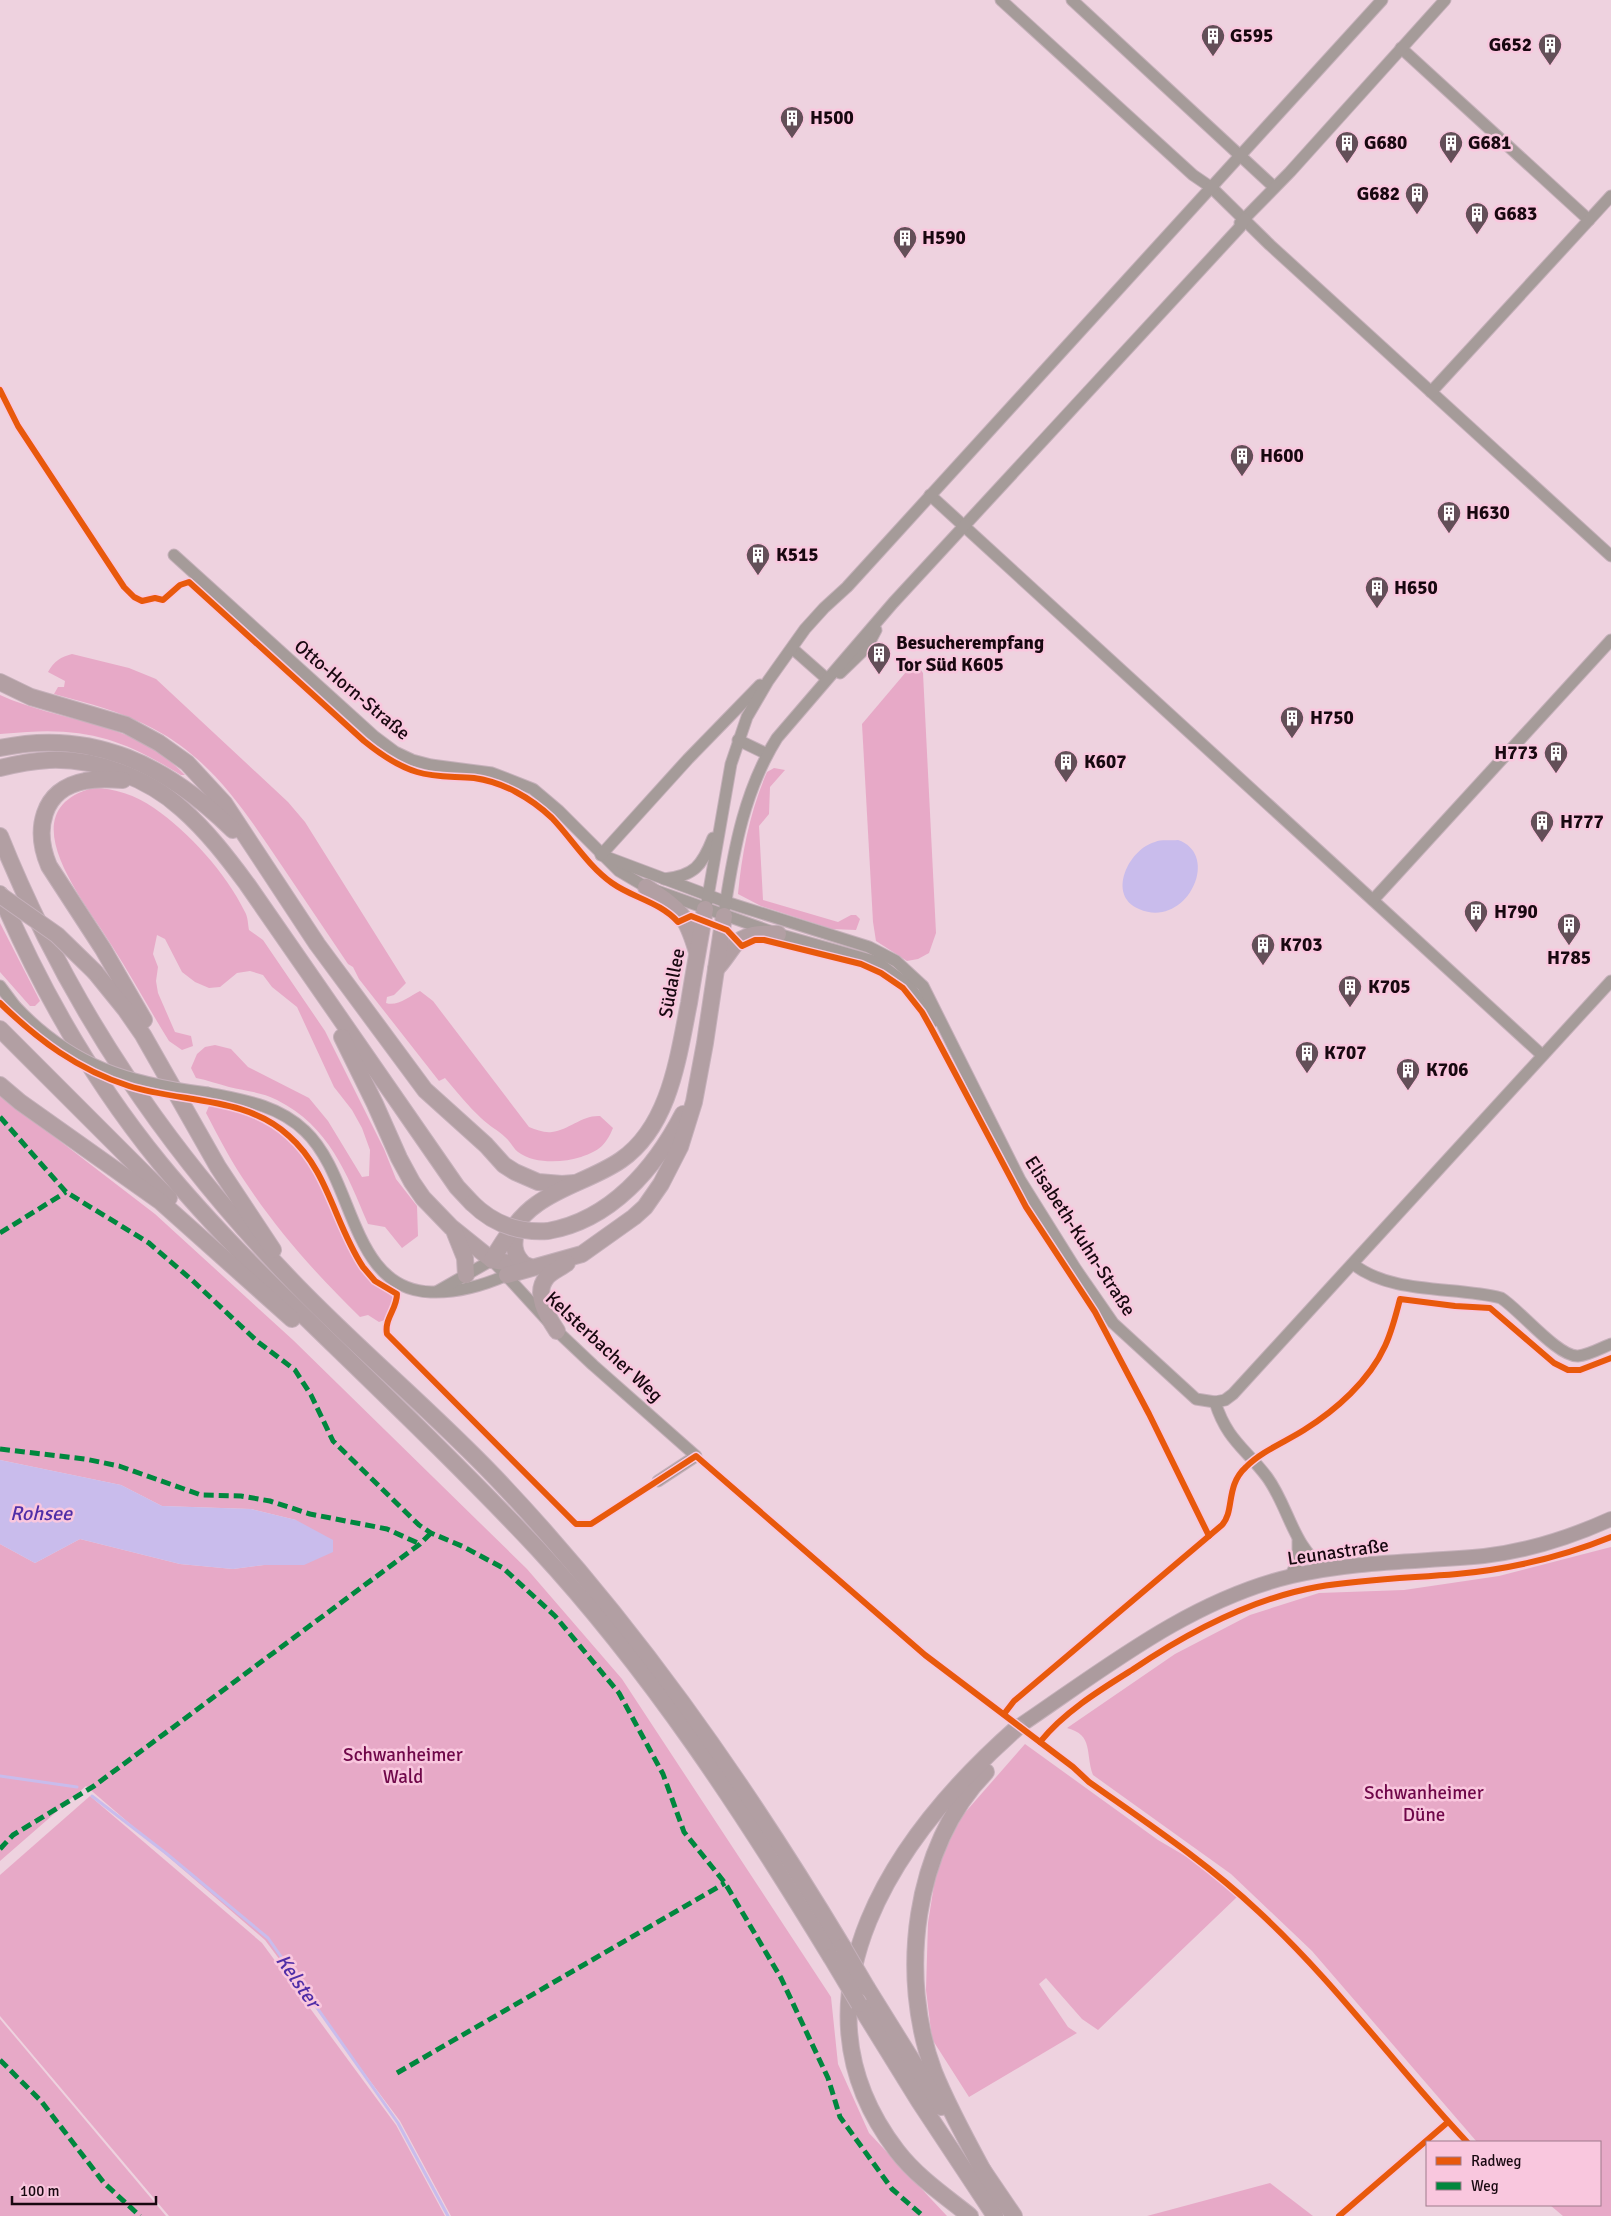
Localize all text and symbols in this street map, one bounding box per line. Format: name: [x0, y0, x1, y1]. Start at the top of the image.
building icon: G595: [1200, 23, 1226, 57]
place label: G595: [1230, 24, 1273, 48]
building icon: G652: [1537, 32, 1563, 66]
place label: G652: [1489, 33, 1532, 57]
building icon: H500: [779, 105, 805, 139]
place label: H500: [810, 106, 854, 130]
building icon: G680: [1334, 130, 1360, 164]
building icon: G681: [1438, 130, 1464, 164]
place label: G680: [1364, 131, 1407, 155]
place label: G681: [1468, 131, 1511, 155]
building icon: G682: [1404, 181, 1430, 215]
place label: G682: [1357, 182, 1400, 206]
building icon: G683: [1464, 201, 1490, 235]
place label: G683: [1494, 202, 1537, 226]
building icon: H590: [892, 225, 918, 259]
place label: H590: [922, 226, 966, 250]
building icon: H600: [1229, 443, 1255, 477]
place label: H600: [1260, 444, 1304, 468]
building icon: H630: [1436, 500, 1462, 534]
place label: H630: [1466, 501, 1510, 525]
building icon: K515: [745, 542, 771, 576]
place label: K515: [776, 543, 819, 567]
building icon: H650: [1364, 575, 1390, 609]
place label: H650: [1394, 576, 1438, 600]
place label: Besucherempfang Tor Süd K605: [896, 631, 1044, 677]
street label: Otto-Horn-Straße: [289, 635, 415, 745]
building icon: Besucherempfang Tor Süd K605: [866, 641, 892, 675]
building icon: H750: [1279, 705, 1305, 739]
place label: H750: [1310, 706, 1354, 730]
building icon: H773: [1543, 740, 1569, 774]
place label: H773: [1494, 741, 1538, 765]
building icon: K607: [1053, 749, 1079, 783]
place label: K607: [1084, 750, 1127, 774]
building icon: H777: [1529, 809, 1555, 843]
place label: H777: [1560, 810, 1604, 834]
building icon: H790: [1463, 899, 1489, 933]
place label: H790: [1494, 900, 1538, 924]
building icon: H785: [1556, 912, 1582, 946]
building icon: K703: [1250, 932, 1276, 966]
place label: K703: [1280, 933, 1323, 957]
street label: Südallee: [654, 946, 690, 1020]
place label: H785: [1547, 946, 1591, 970]
building icon: K705: [1337, 974, 1363, 1008]
place label: K705: [1368, 975, 1411, 999]
building icon: K707: [1294, 1040, 1320, 1074]
place label: K707: [1324, 1041, 1367, 1065]
building icon: K706: [1395, 1057, 1421, 1091]
place label: K706: [1426, 1058, 1469, 1082]
street label: Elisabeth-Kuhn-Straße: [1019, 1151, 1141, 1321]
street label: Kelsterbacher Weg: [540, 1286, 668, 1408]
water label: Rohsee: [10, 1501, 73, 1526]
street label: Leunastraße: [1286, 1533, 1390, 1571]
park label: Schwanheimer Wald: [343, 1743, 463, 1789]
park label: Schwanheimer Düne: [1364, 1781, 1484, 1827]
water label: Kelster: [270, 1949, 327, 2015]
legend: [1426, 2141, 1601, 2206]
text: Radweg: [1471, 2152, 1522, 2170]
scale bar: [12, 2174, 156, 2206]
text: Weg: [1471, 2177, 1499, 2195]
text: 100 m: [20, 2182, 60, 2200]

